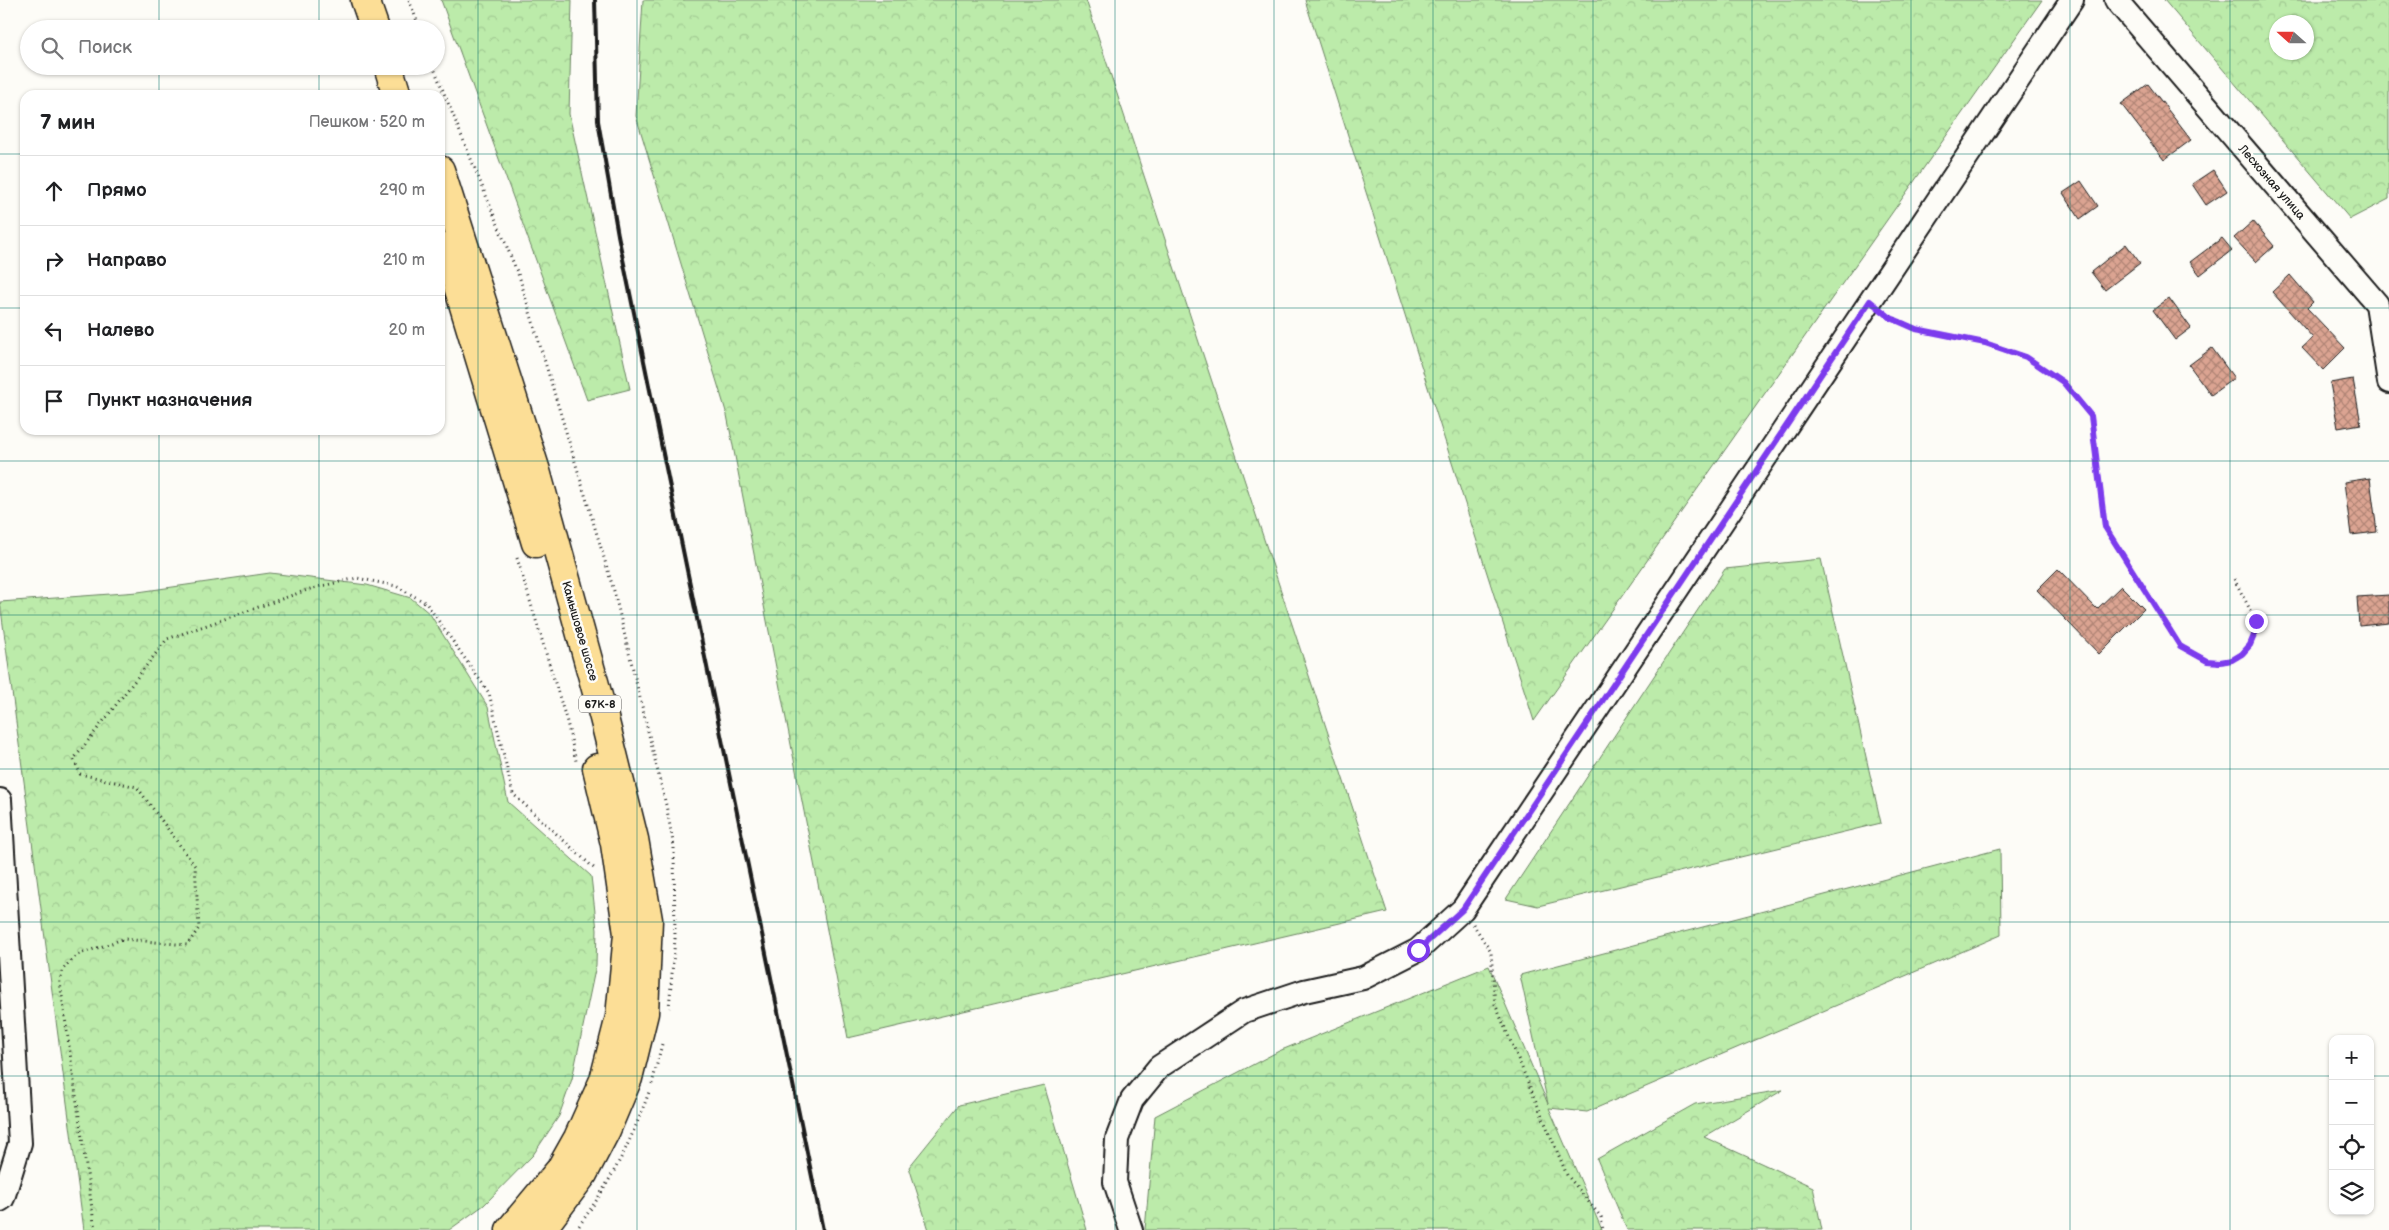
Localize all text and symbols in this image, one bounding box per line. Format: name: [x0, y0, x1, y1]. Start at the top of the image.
north arrow: [2269, 15, 2314, 60]
search box: [20, 20, 445, 75]
icon: search: [38, 34, 66, 62]
text: Поиск: [78, 36, 132, 59]
text: 7 мин: [40, 110, 95, 135]
text: Пешком · 520 m: [309, 113, 425, 132]
street label: Лесхозная улица: [2234, 141, 2308, 223]
icon: ahead: [40, 177, 68, 205]
text: Прямо: [87, 179, 147, 202]
text: 290 m: [379, 181, 425, 200]
icon: right: [40, 247, 68, 275]
text: Направо: [87, 249, 167, 272]
text: 210 m: [383, 251, 425, 270]
icon: left: [40, 317, 68, 345]
text: Налево: [87, 319, 154, 342]
text: 20 m: [389, 321, 425, 340]
icon: arrive: [40, 387, 68, 415]
text: Пункт назначения: [87, 389, 252, 412]
street label: Камышовое шоссе: [558, 579, 601, 683]
route end: [2245, 610, 2268, 633]
road number: 67К-8: [579, 696, 621, 712]
route start: [1407, 939, 1430, 962]
map controls: [2329, 1035, 2374, 1215]
button: +: [2329, 1035, 2374, 1080]
button: −: [2329, 1080, 2374, 1125]
button: locate: [2329, 1125, 2374, 1170]
button: layers: [2329, 1170, 2374, 1215]

